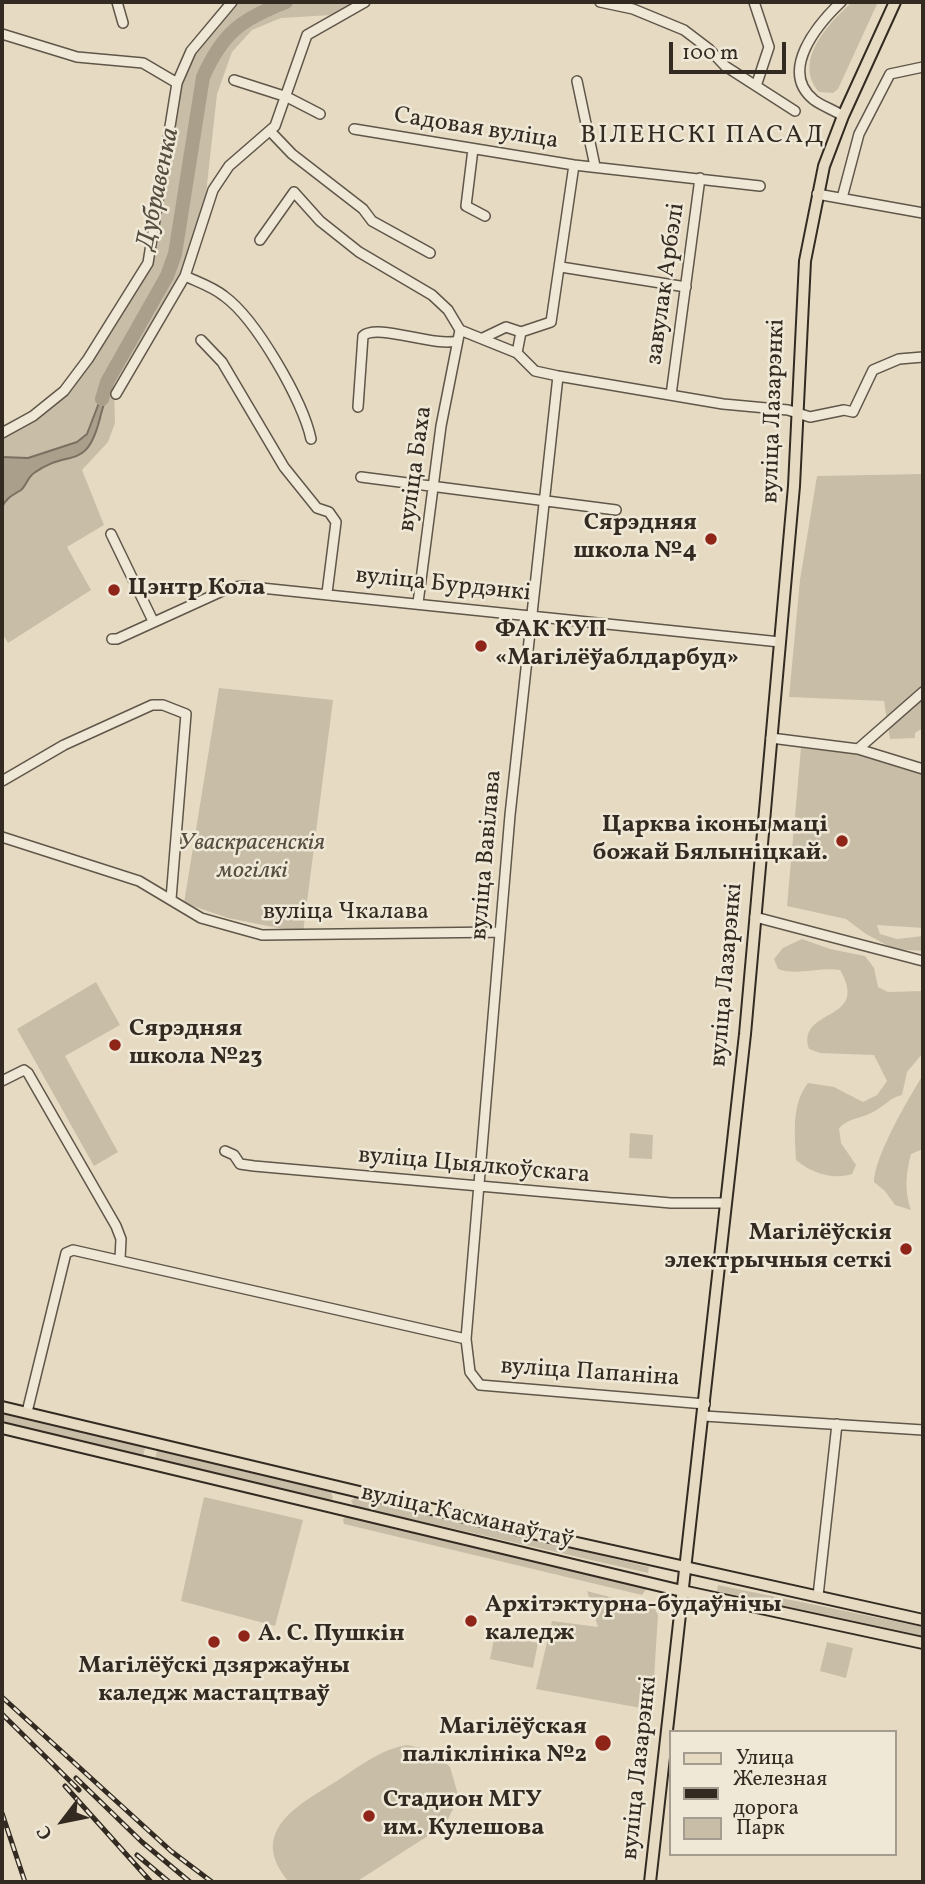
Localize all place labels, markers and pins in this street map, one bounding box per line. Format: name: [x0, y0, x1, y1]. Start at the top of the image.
place label: Сярэдняя школа №4: [573, 511, 697, 567]
marker: Сярэдняя школа №4: [703, 531, 719, 547]
place label: Цэнтр Кола: [128, 576, 265, 604]
marker: Цэнтр Кола: [106, 582, 122, 598]
place label: ФАК КУП «Магілёўаблдарбуд»: [495, 618, 739, 674]
marker: ФАК КУП «Магілёўаблдарбуд»: [473, 638, 489, 654]
place label: Царква іконы маці божай Бялыніцкай.: [593, 813, 828, 869]
marker: Царква іконы маці божай Бялыніцкай.: [834, 833, 850, 849]
place label: Сярэдняя школа №23: [129, 1017, 262, 1073]
marker: Сярэдняя школа №23: [107, 1037, 123, 1053]
place label: Магілёўскія электрычныя сеткі: [665, 1221, 892, 1277]
marker: Магілёўскія электрычныя сеткі: [898, 1241, 914, 1257]
place label: Архітэктурна-будаўнічы каледж: [485, 1593, 782, 1649]
marker: Архітэктурна-будаўнічы каледж: [463, 1613, 479, 1629]
place label: А. С. Пушкін: [258, 1622, 405, 1650]
marker: А. С. Пушкін: [236, 1628, 252, 1644]
marker: Магілёўскі дзяржаўны каледж мастацтваў: [206, 1634, 222, 1650]
place label: Магілёўскі дзяржаўны каледж мастацтваў: [78, 1654, 350, 1710]
place label: Магілёўская паліклініка №2: [402, 1715, 587, 1771]
marker: Магілёўская паліклініка №2: [593, 1733, 613, 1753]
place label: Стадион МГУ им. Кулешова: [383, 1788, 544, 1844]
marker: Стадион МГУ им. Кулешова: [361, 1808, 377, 1824]

